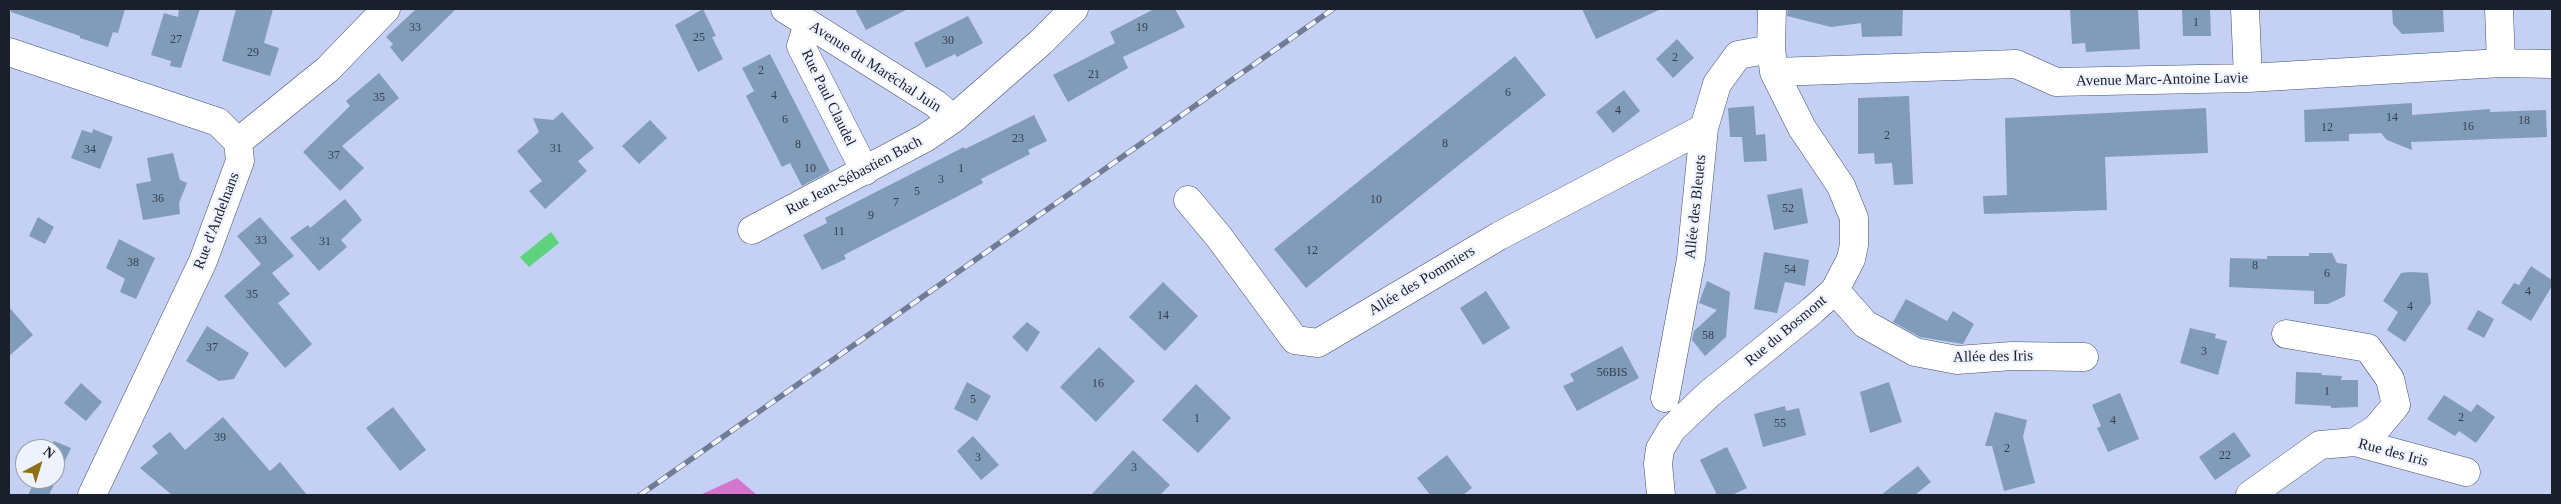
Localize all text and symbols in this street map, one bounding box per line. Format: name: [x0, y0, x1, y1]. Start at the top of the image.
house number: 1: [2193, 16, 2199, 30]
street label: Avenue du Maréchal Juin: [806, 18, 944, 116]
house number: 33: [409, 21, 421, 35]
house number: 19: [1136, 21, 1148, 35]
house number: 25: [693, 31, 705, 45]
house number: 27: [170, 33, 182, 47]
house number: 30: [942, 34, 954, 48]
house number: 29: [247, 46, 259, 60]
street label: Rue Paul Claudel: [797, 47, 859, 149]
house number: 2: [1672, 51, 1678, 65]
house number: 2: [758, 64, 764, 78]
house number: 21: [1088, 68, 1100, 82]
street label: Avenue Marc-Antoine Lavie: [2076, 69, 2248, 91]
house number: 6: [1505, 86, 1511, 100]
house number: 4: [771, 89, 777, 103]
house number: 35: [373, 91, 385, 105]
house number: 4: [1615, 104, 1621, 118]
house number: 14: [2386, 111, 2398, 125]
house number: 6: [782, 113, 788, 127]
house number: 18: [2518, 114, 2530, 128]
house number: 16: [2462, 120, 2474, 134]
house number: 12: [2321, 121, 2333, 135]
house number: 2: [1884, 129, 1890, 143]
street label: Rue Jean-Sébastien Bach: [783, 132, 925, 220]
house number: 23: [1012, 132, 1024, 146]
house number: 8: [1442, 137, 1448, 151]
house number: 8: [795, 138, 801, 152]
house number: 31: [550, 142, 562, 156]
house number: 34: [84, 143, 96, 157]
house number: 37: [328, 149, 340, 163]
street label: Allée des Bleuets: [1682, 154, 1710, 260]
house number: 10: [804, 162, 816, 176]
house number: 1: [958, 162, 964, 176]
street label: Rue d'Andelnans: [190, 170, 244, 272]
house number: 3: [938, 173, 944, 187]
house number: 5: [914, 185, 920, 199]
house number: 36: [152, 192, 164, 206]
house number: 10: [1370, 193, 1382, 207]
house number: 7: [893, 196, 899, 210]
house number: 52: [1782, 202, 1794, 216]
house number: 9: [868, 209, 874, 223]
house number: 11: [833, 225, 845, 239]
house number: 33: [255, 234, 267, 248]
house number: 31: [319, 235, 331, 249]
street label: Allée des Pommiers: [1366, 242, 1478, 320]
house number: 12: [1306, 244, 1318, 258]
house number: 38: [127, 256, 139, 270]
house number: 8: [2252, 259, 2258, 273]
house number: 54: [1784, 263, 1796, 277]
house number: 6: [2324, 267, 2330, 281]
house number: 4: [2525, 285, 2531, 299]
house number: 35: [246, 288, 258, 302]
street label: Rue du Bosmont: [1742, 292, 1830, 370]
house number: 4: [2407, 300, 2413, 314]
house number: 14: [1157, 309, 1169, 323]
house number: 58: [1702, 329, 1714, 343]
house number: 37: [206, 341, 218, 355]
house number: 3: [2201, 345, 2207, 359]
street label: Allée des Iris: [1953, 347, 2033, 367]
house number: 56BIS: [1597, 366, 1627, 380]
house number: 16: [1092, 377, 1104, 391]
house number: 1: [2324, 385, 2330, 399]
house number: 5: [970, 393, 976, 407]
house number: 2: [2458, 411, 2464, 425]
house number: 1: [1194, 412, 1200, 426]
house number: 4: [2110, 414, 2116, 428]
house number: 55: [1774, 417, 1786, 431]
house number: 39: [214, 431, 226, 445]
street label: Rue des Iris: [2356, 435, 2430, 471]
north arrow: [15, 439, 65, 489]
house number: 2: [2004, 442, 2010, 456]
text: N: [40, 444, 58, 462]
house number: 22: [2219, 449, 2231, 463]
house number: 3: [975, 451, 981, 465]
house number: 3: [1131, 461, 1137, 475]

